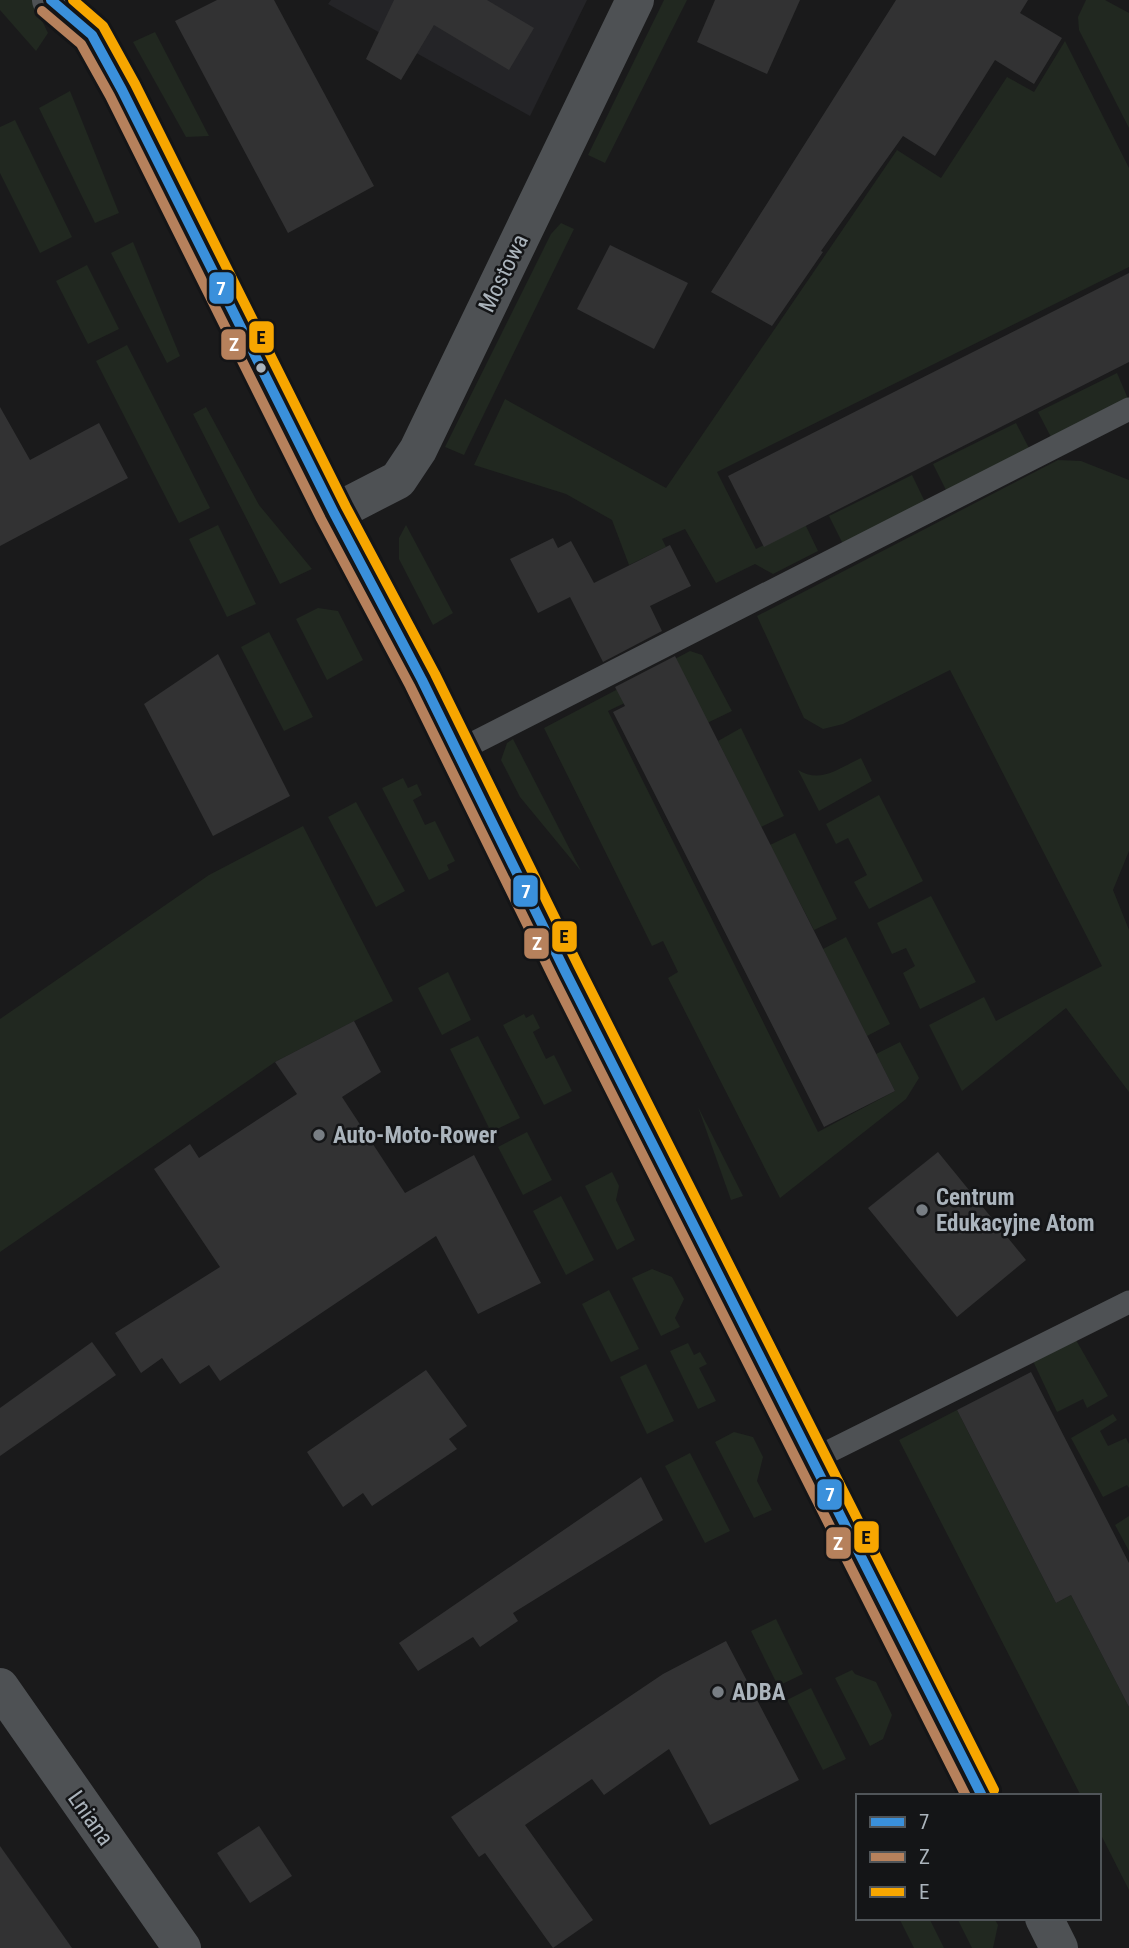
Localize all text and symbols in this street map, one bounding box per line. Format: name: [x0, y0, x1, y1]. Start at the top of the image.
street label: Mostowa: [473, 230, 534, 317]
line badge: 7: [208, 271, 235, 305]
text: 7: [216, 277, 226, 300]
line badge: E: [248, 320, 275, 354]
text: E: [256, 326, 266, 349]
line badge: Z: [220, 328, 247, 361]
text: Z: [229, 333, 239, 356]
unlabelled marker: [254, 361, 268, 375]
line badge: 7: [512, 874, 539, 908]
text: 7: [521, 880, 531, 903]
line badge: E: [551, 920, 578, 953]
text: E: [559, 925, 569, 948]
line badge: Z: [523, 927, 550, 960]
text: Z: [532, 932, 542, 955]
place label: Auto-Moto-Rower: [333, 1122, 497, 1149]
marker: Auto-Moto-Rower: [311, 1127, 327, 1143]
place label: Centrum Edukacyjne Atom: [936, 1184, 1094, 1237]
marker: Centrum Edukacyjne Atom: [914, 1202, 930, 1218]
line badge: 7: [816, 1478, 843, 1511]
text: 7: [825, 1483, 835, 1506]
line badge: E: [853, 1520, 880, 1554]
line badge: Z: [825, 1526, 852, 1560]
text: E: [861, 1526, 871, 1549]
text: Z: [833, 1532, 843, 1555]
place label: ADBA: [732, 1679, 786, 1706]
marker: ADBA: [710, 1684, 726, 1700]
street label: Lniana: [62, 1786, 119, 1851]
legend: [856, 1794, 1101, 1920]
text: 7: [919, 1810, 929, 1834]
text: Z: [919, 1845, 930, 1869]
text: E: [919, 1880, 929, 1904]

